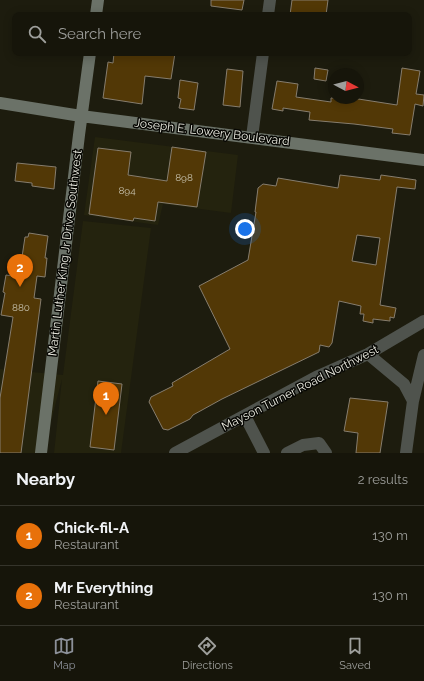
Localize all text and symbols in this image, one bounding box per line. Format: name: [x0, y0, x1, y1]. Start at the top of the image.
search box: [12, 12, 412, 56]
icon: search: [26, 23, 48, 45]
text: Search here: [58, 25, 141, 43]
north arrow: [328, 68, 364, 104]
street label: Joseph E. Lowery Boulevard: [134, 116, 290, 148]
street label: Martin Luther King Jr Drive Southwest: [45, 149, 85, 357]
house number: 898: [175, 172, 193, 183]
house number: 894: [118, 185, 136, 196]
your location: [235, 219, 255, 239]
pin: 2: [7, 254, 33, 287]
house number: 880: [12, 302, 30, 313]
street label: Mayson Turner Road Northwest: [219, 342, 381, 434]
pin: 1: [93, 382, 119, 415]
text: Nearby: [16, 469, 75, 489]
text: 2 results: [358, 472, 408, 487]
text: Chick-fil-A: [54, 519, 129, 537]
text: 1: [26, 528, 32, 543]
text: 130 m: [372, 528, 408, 543]
text: Restaurant: [54, 537, 119, 552]
text: Mr Everything: [54, 579, 153, 597]
text: 2: [25, 588, 33, 603]
text: 130 m: [372, 588, 408, 603]
text: Restaurant: [54, 597, 119, 612]
tab: Map: [53, 635, 76, 672]
tab: Directions: [182, 635, 233, 672]
tab: Saved: [339, 635, 371, 672]

